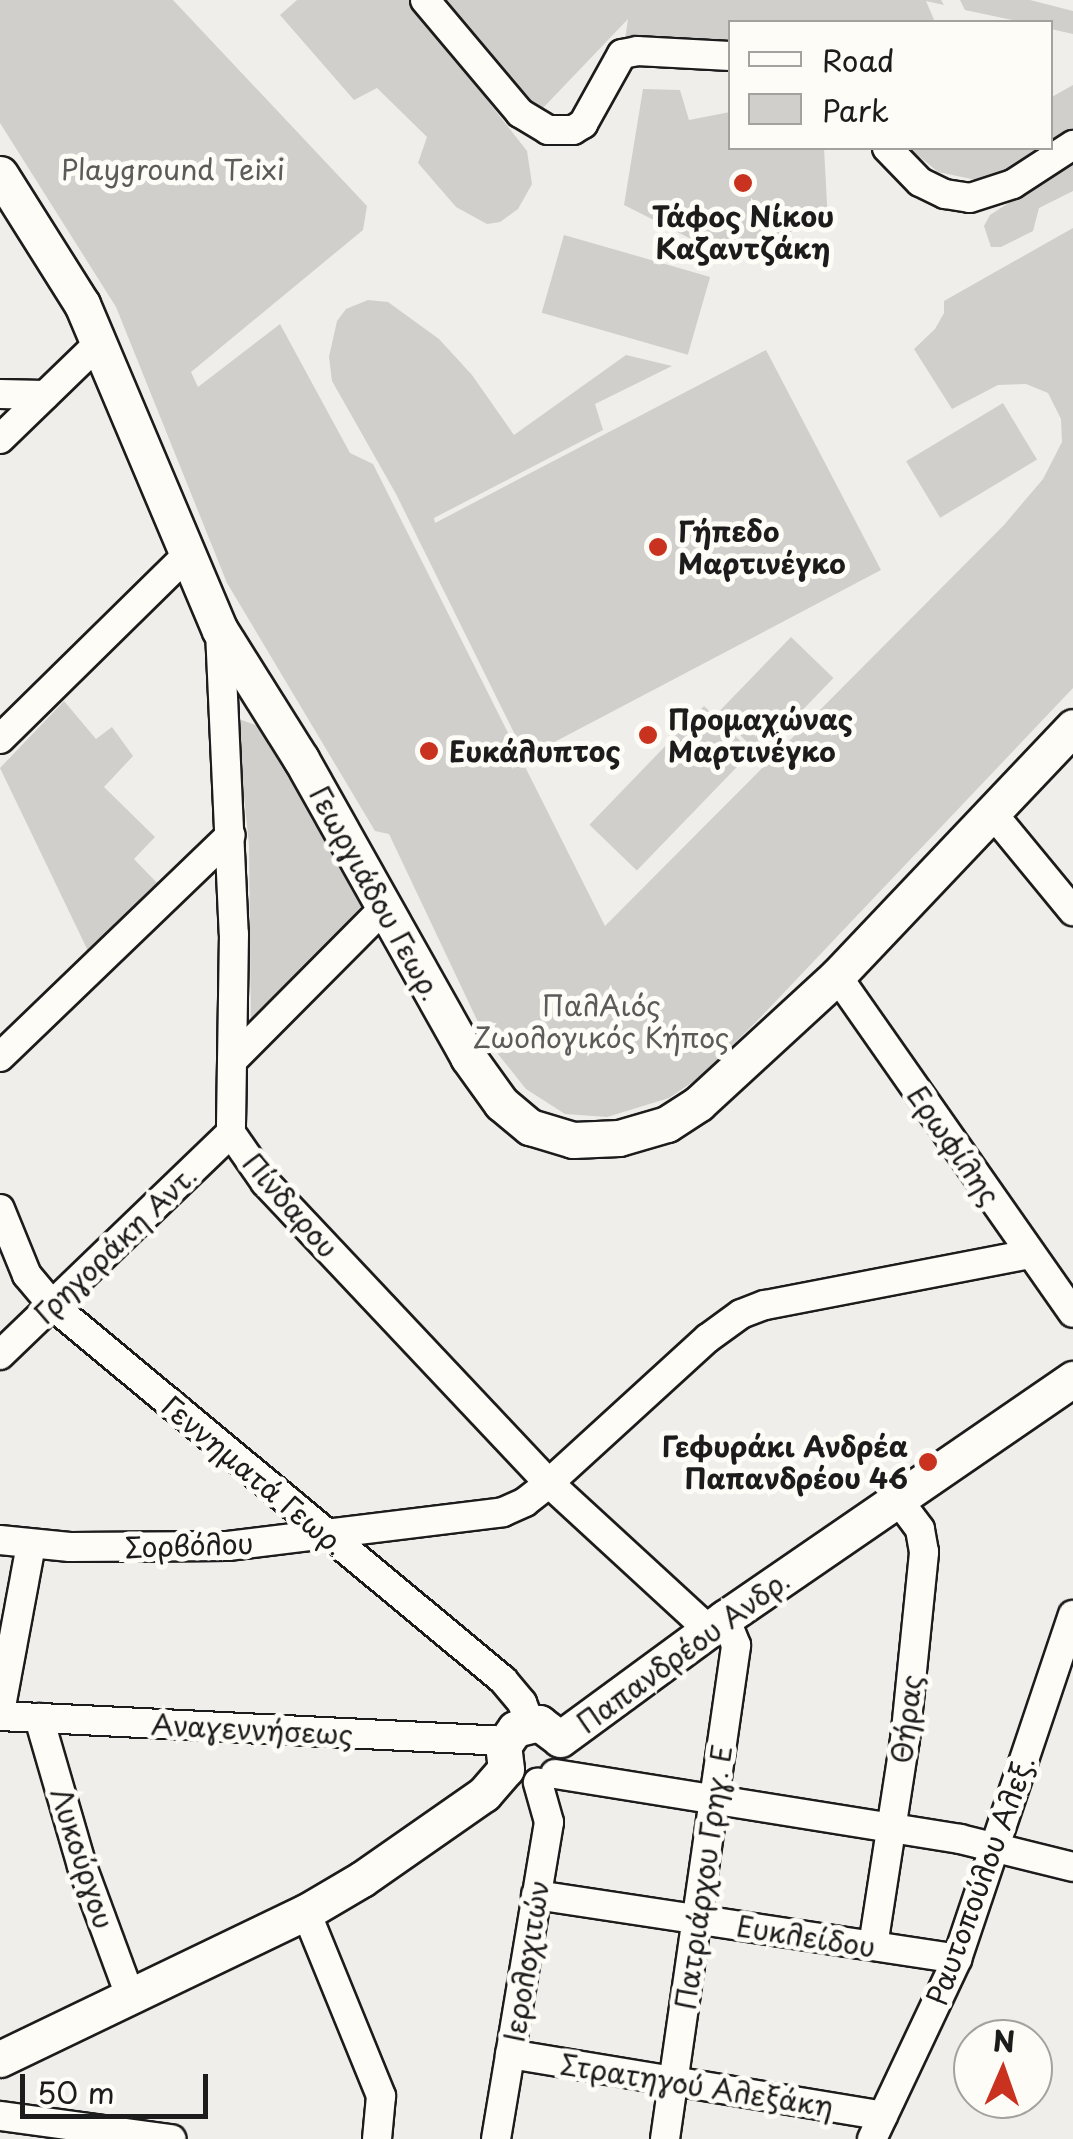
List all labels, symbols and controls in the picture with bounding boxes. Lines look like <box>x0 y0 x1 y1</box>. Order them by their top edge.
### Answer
legend <box>728 20 1053 150</box>
text: Road <box>822 37 895 82</box>
text: Park <box>822 87 889 132</box>
park label: Playground Teixi <box>62 152 284 186</box>
marker: Τάφος Νίκου Καζαντζάκη <box>732 172 754 194</box>
place label: Τάφος Νίκου Καζαντζάκη <box>652 199 834 265</box>
place label: Γήπεδο Μαρτινέγκο <box>678 514 846 580</box>
marker: Γήπεδο Μαρτινέγκο <box>647 536 669 558</box>
place label: Προμαχώνας Μαρτινέγκο <box>668 702 853 768</box>
marker: Προμαχώνας Μαρτινέγκο <box>637 724 659 746</box>
place label: Ευκάλυπτος <box>449 734 621 768</box>
marker: Ευκάλυπτος <box>418 740 440 762</box>
street label: Γεωργιάδου Γεωρ. <box>303 780 449 1006</box>
park label: ΠαλΑιός Ζωολογικός Κήπος <box>473 988 729 1054</box>
street label: Ερωφίλης <box>901 1079 1007 1211</box>
street label: Πίνδαρου <box>236 1146 346 1264</box>
street label: Γρηγοράκη Αντ. <box>26 1158 204 1330</box>
street label: Γεννηματά Γεωρ. <box>156 1389 352 1561</box>
place label: Γεφυράκι Ανδρέα Παπανδρέου 46 <box>661 1429 908 1495</box>
marker: Γεφυράκι Ανδρέα Παπανδρέου 46 <box>917 1451 939 1473</box>
street label: Σορβόλου <box>124 1526 254 1564</box>
street label: Παπανδρέου Ανδρ. <box>570 1563 796 1739</box>
street label: Θήρας <box>884 1673 928 1765</box>
street label: Αναγεννήσεως <box>150 1707 354 1751</box>
street label: Πατριάρχου Γρηγ. Ε <box>668 1743 738 2011</box>
street label: Ραυτοπούλου Αλεξ. <box>919 1750 1041 2010</box>
street label: Λυκούργου <box>44 1783 122 1933</box>
street label: Ιερολοχιτών <box>497 1878 555 2044</box>
street label: Ευκλείδου <box>734 1908 878 1964</box>
north arrow <box>953 2019 1053 2119</box>
text: N <box>992 2019 1016 2062</box>
street label: Στρατηγού Αλεξάκη <box>558 2047 836 2123</box>
scale bar <box>25 2054 212 2116</box>
text: 50 m <box>37 2069 115 2114</box>

